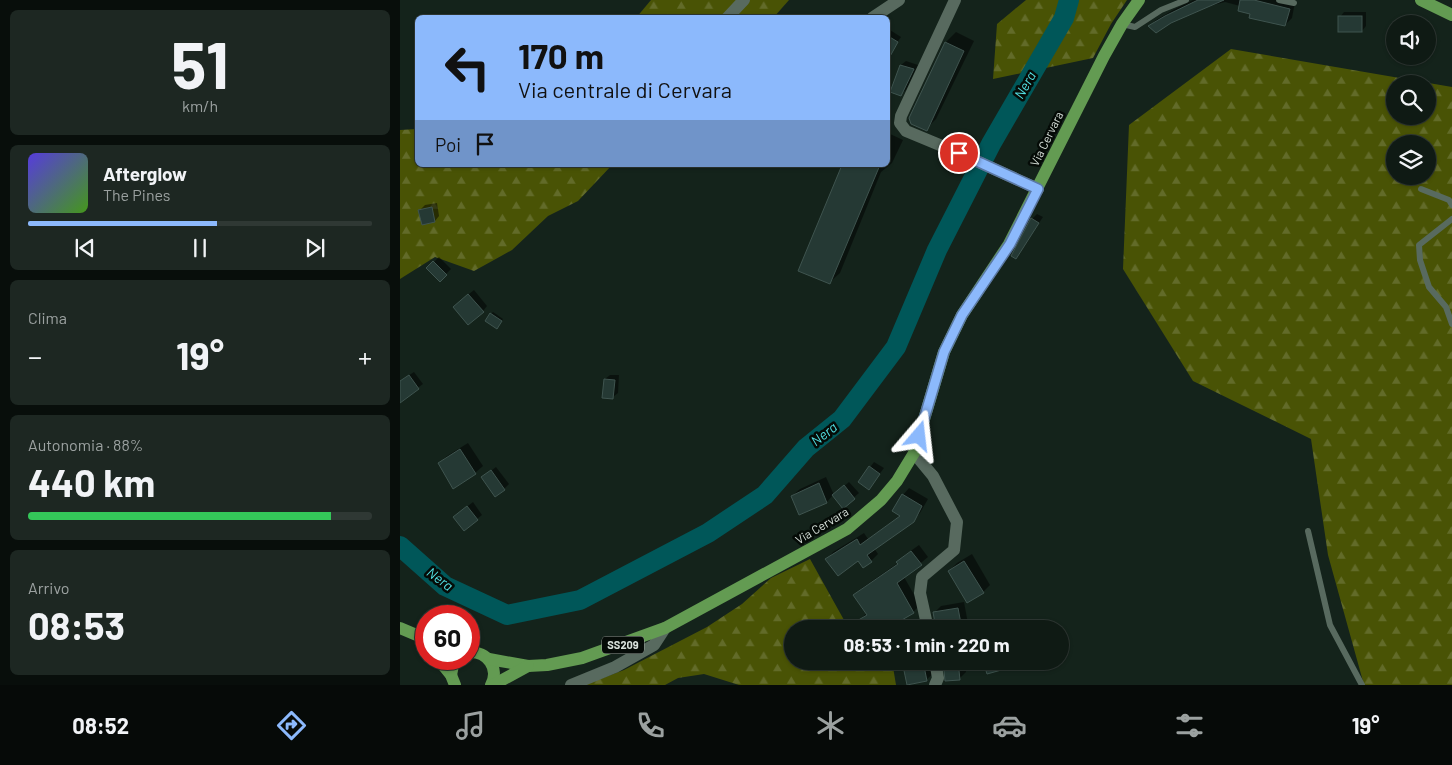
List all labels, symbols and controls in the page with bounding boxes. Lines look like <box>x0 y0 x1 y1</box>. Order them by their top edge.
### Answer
map controls <box>1386 15 1436 185</box>
button: sound <box>1386 15 1436 65</box>
text: 51 <box>171 24 229 102</box>
text: 170 m <box>518 34 604 76</box>
icon: left <box>435 35 500 100</box>
water label: Nera <box>1010 68 1039 101</box>
button: search <box>1386 75 1436 125</box>
text: Via centrale di Cervara <box>518 76 732 102</box>
text: km/h <box>182 96 218 115</box>
street label: Via Cervara <box>1027 109 1065 168</box>
icon: arrive <box>471 130 499 158</box>
pin <box>938 132 980 174</box>
text: Poi <box>435 133 461 156</box>
button: layers <box>1386 135 1436 185</box>
icon: arrive <box>945 139 973 167</box>
text: Afterglow <box>103 162 187 185</box>
text: The Pines <box>103 185 171 204</box>
icon: previous <box>71 234 99 262</box>
icon: pause <box>186 234 214 262</box>
icon: next <box>301 234 329 262</box>
text: Clima <box>28 308 67 327</box>
text: 19° <box>176 332 224 378</box>
text: − <box>28 339 42 373</box>
text: + <box>358 339 372 373</box>
position arrow <box>892 409 944 461</box>
water label: Nera <box>807 418 840 449</box>
text: Autonomia · 88% <box>28 435 143 454</box>
text: 440 km <box>28 459 155 505</box>
street label: Via Cervara <box>792 504 850 546</box>
water label: Nera <box>424 563 457 594</box>
text: Arrivo <box>28 578 70 597</box>
text: 08:53 <box>28 602 125 648</box>
speed limit sign: 60 <box>415 605 480 670</box>
text: 08:53 · 1 min · 220 m <box>843 633 1010 656</box>
road number: SS209 <box>602 636 644 654</box>
icon: directions <box>274 708 309 743</box>
icon: music <box>453 708 488 743</box>
icon: phone <box>633 708 668 743</box>
icon: climate <box>813 708 848 743</box>
icon: car <box>992 708 1027 743</box>
icon: filters <box>1172 708 1207 743</box>
text: 08:52 <box>72 712 129 738</box>
text: 19° <box>1352 712 1380 738</box>

